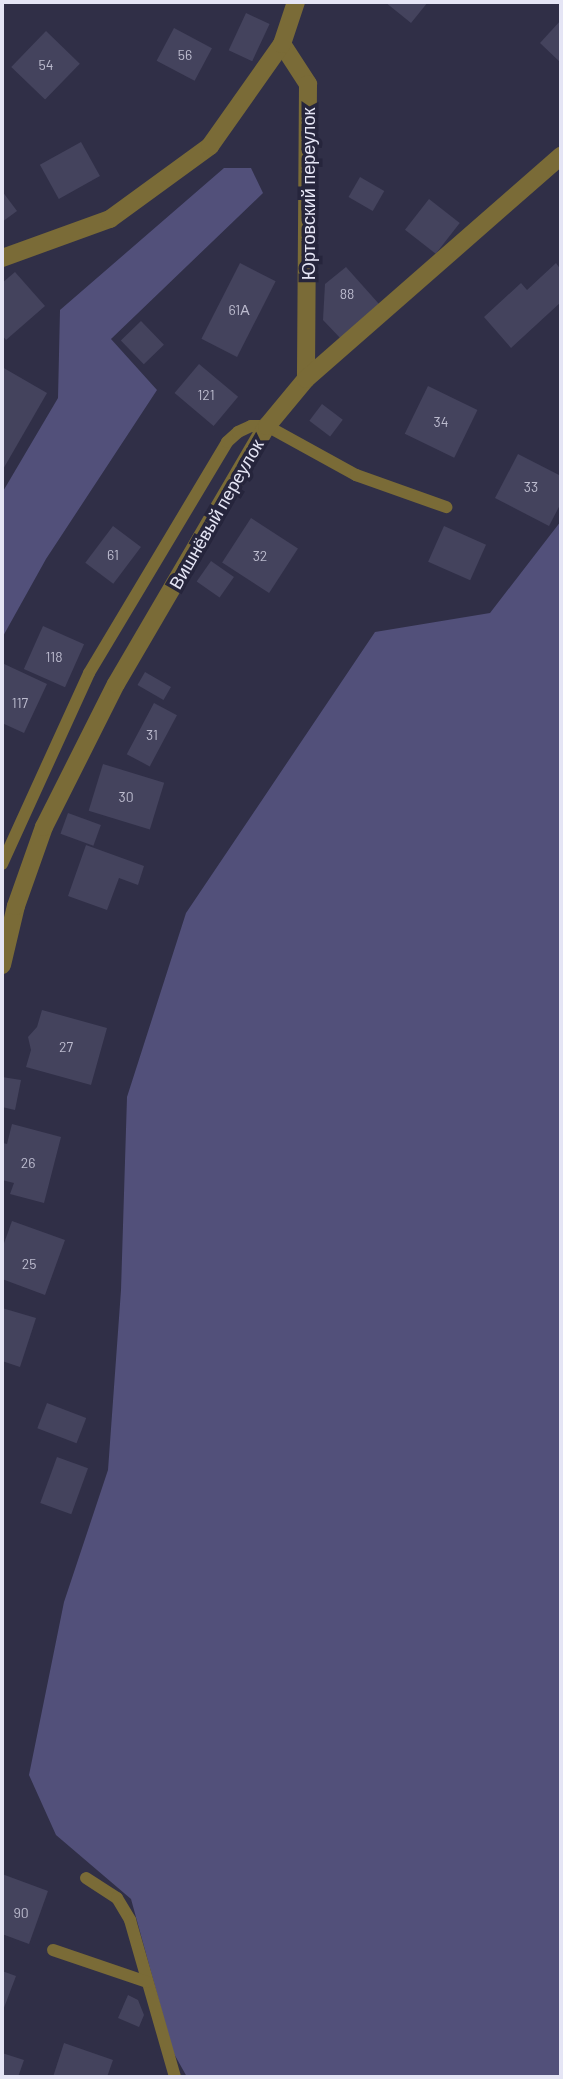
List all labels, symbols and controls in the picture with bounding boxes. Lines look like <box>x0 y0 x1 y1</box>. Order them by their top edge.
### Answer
house number: 56 <box>178 47 192 63</box>
house number: 54 <box>39 57 53 73</box>
street label: Юртовский переулок <box>297 108 319 280</box>
house number: 88 <box>340 286 354 302</box>
house number: 61А <box>228 302 250 318</box>
house number: 121 <box>197 387 215 403</box>
house number: 34 <box>434 414 448 430</box>
street label: Вишнёвый переулок <box>164 435 268 593</box>
house number: 33 <box>524 479 538 495</box>
house number: 61 <box>107 547 119 563</box>
house number: 32 <box>253 548 267 564</box>
house number: 118 <box>45 649 63 665</box>
house number: 117 <box>12 695 28 711</box>
house number: 31 <box>146 727 158 743</box>
house number: 30 <box>118 789 134 805</box>
house number: 27 <box>59 1039 73 1055</box>
house number: 26 <box>21 1155 35 1171</box>
house number: 25 <box>22 1256 36 1272</box>
house number: 90 <box>13 1905 29 1921</box>

